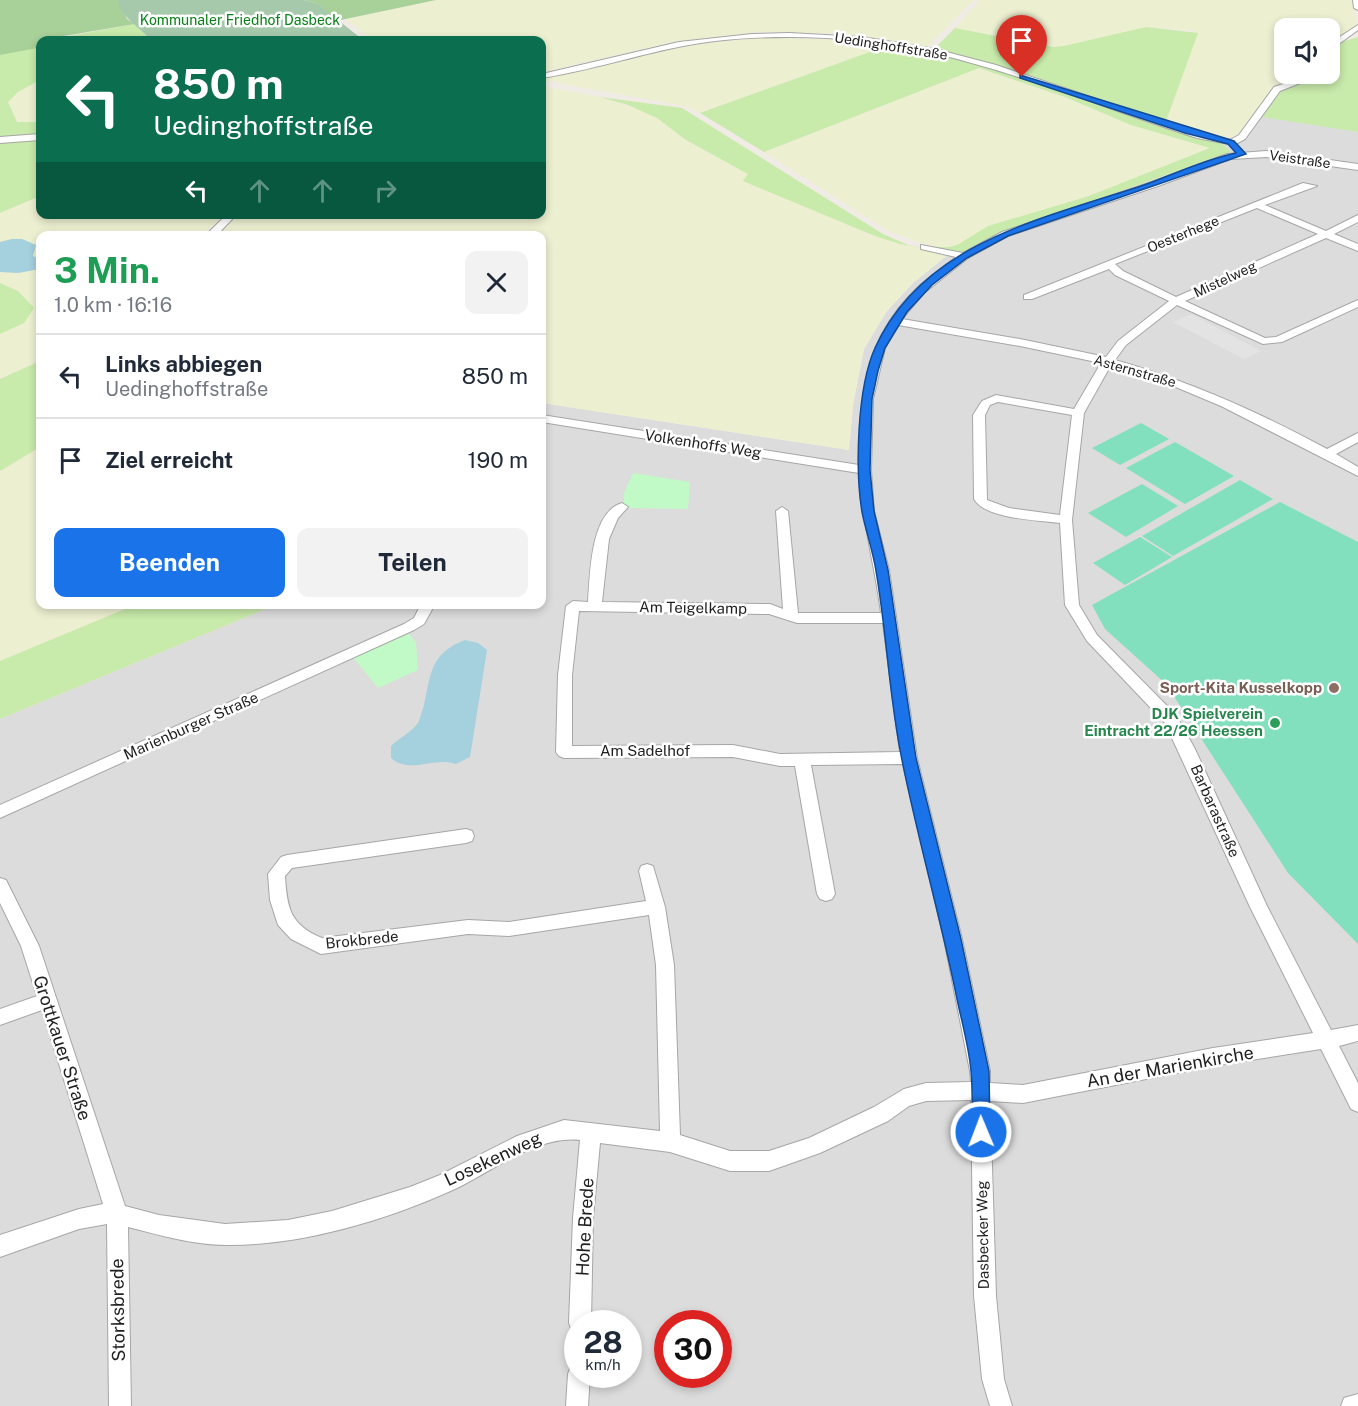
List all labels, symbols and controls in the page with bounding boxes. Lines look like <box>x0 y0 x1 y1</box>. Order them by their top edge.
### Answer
park label: Kommunaler Friedhof Dasbeck <box>140 12 340 28</box>
pin <box>996 15 1047 77</box>
map controls <box>1274 18 1340 84</box>
button: sound <box>1274 18 1340 84</box>
icon: arrive <box>1005 24 1038 57</box>
street label: Uedinghoffstraße <box>833 29 949 63</box>
text: 850 m <box>153 59 284 108</box>
icon: left <box>54 60 132 138</box>
text: Uedinghoffstraße <box>153 109 374 141</box>
street label: Veistraße <box>1268 147 1332 171</box>
icon: left <box>180 174 213 207</box>
icon: ahead <box>243 174 276 207</box>
icon: ahead <box>306 174 339 207</box>
icon: right <box>369 174 402 207</box>
street label: Oesterhege <box>1145 212 1221 256</box>
text: 3 Min. <box>54 249 160 291</box>
button: close <box>465 251 528 314</box>
street label: Mistelweg <box>1191 257 1259 300</box>
text: 1.0 km · 16:16 <box>54 293 172 317</box>
text: Links abbiegen <box>105 351 262 377</box>
street label: Asternstraße <box>1092 352 1178 390</box>
icon: left <box>54 360 87 393</box>
text: 850 m <box>462 363 528 389</box>
text: Uedinghoffstraße <box>105 377 268 401</box>
street label: Volkenhoffs Weg <box>643 426 763 461</box>
icon: arrive <box>54 444 87 477</box>
text: Ziel erreicht <box>105 447 233 473</box>
text: 190 m <box>468 447 528 473</box>
button: Beenden <box>54 528 285 597</box>
button: Teilen <box>297 528 528 597</box>
street label: Am Teigelkamp <box>639 598 747 617</box>
place label: Sport-Kita Kusselkopp <box>1160 679 1322 696</box>
marker: Sport-Kita Kusselkopp <box>1327 681 1341 695</box>
street label: Marienburger Straße <box>121 688 261 763</box>
place label: DJK Spielverein Eintracht 22/26 Heessen <box>1084 705 1263 739</box>
marker: DJK Spielverein Eintracht 22/26 Heessen <box>1268 716 1282 730</box>
street label: Am Sadelhof <box>600 742 690 759</box>
street label: Barbarastraße <box>1187 762 1243 860</box>
street label: Brokbrede <box>325 927 399 952</box>
street label: Grottkauer Straße <box>29 973 96 1123</box>
street label: An der Marienkirche <box>1085 1041 1255 1092</box>
position arrow <box>949 1100 1013 1164</box>
street label: Losekenweg <box>441 1127 545 1190</box>
street label: Hohe Brede <box>571 1177 598 1277</box>
street label: Dasbecker Weg <box>973 1180 992 1290</box>
street label: Storksbrede <box>106 1258 129 1362</box>
speed limit sign: 30 <box>654 1310 732 1388</box>
text: 28 <box>583 1324 623 1360</box>
text: km/h <box>585 1356 621 1373</box>

